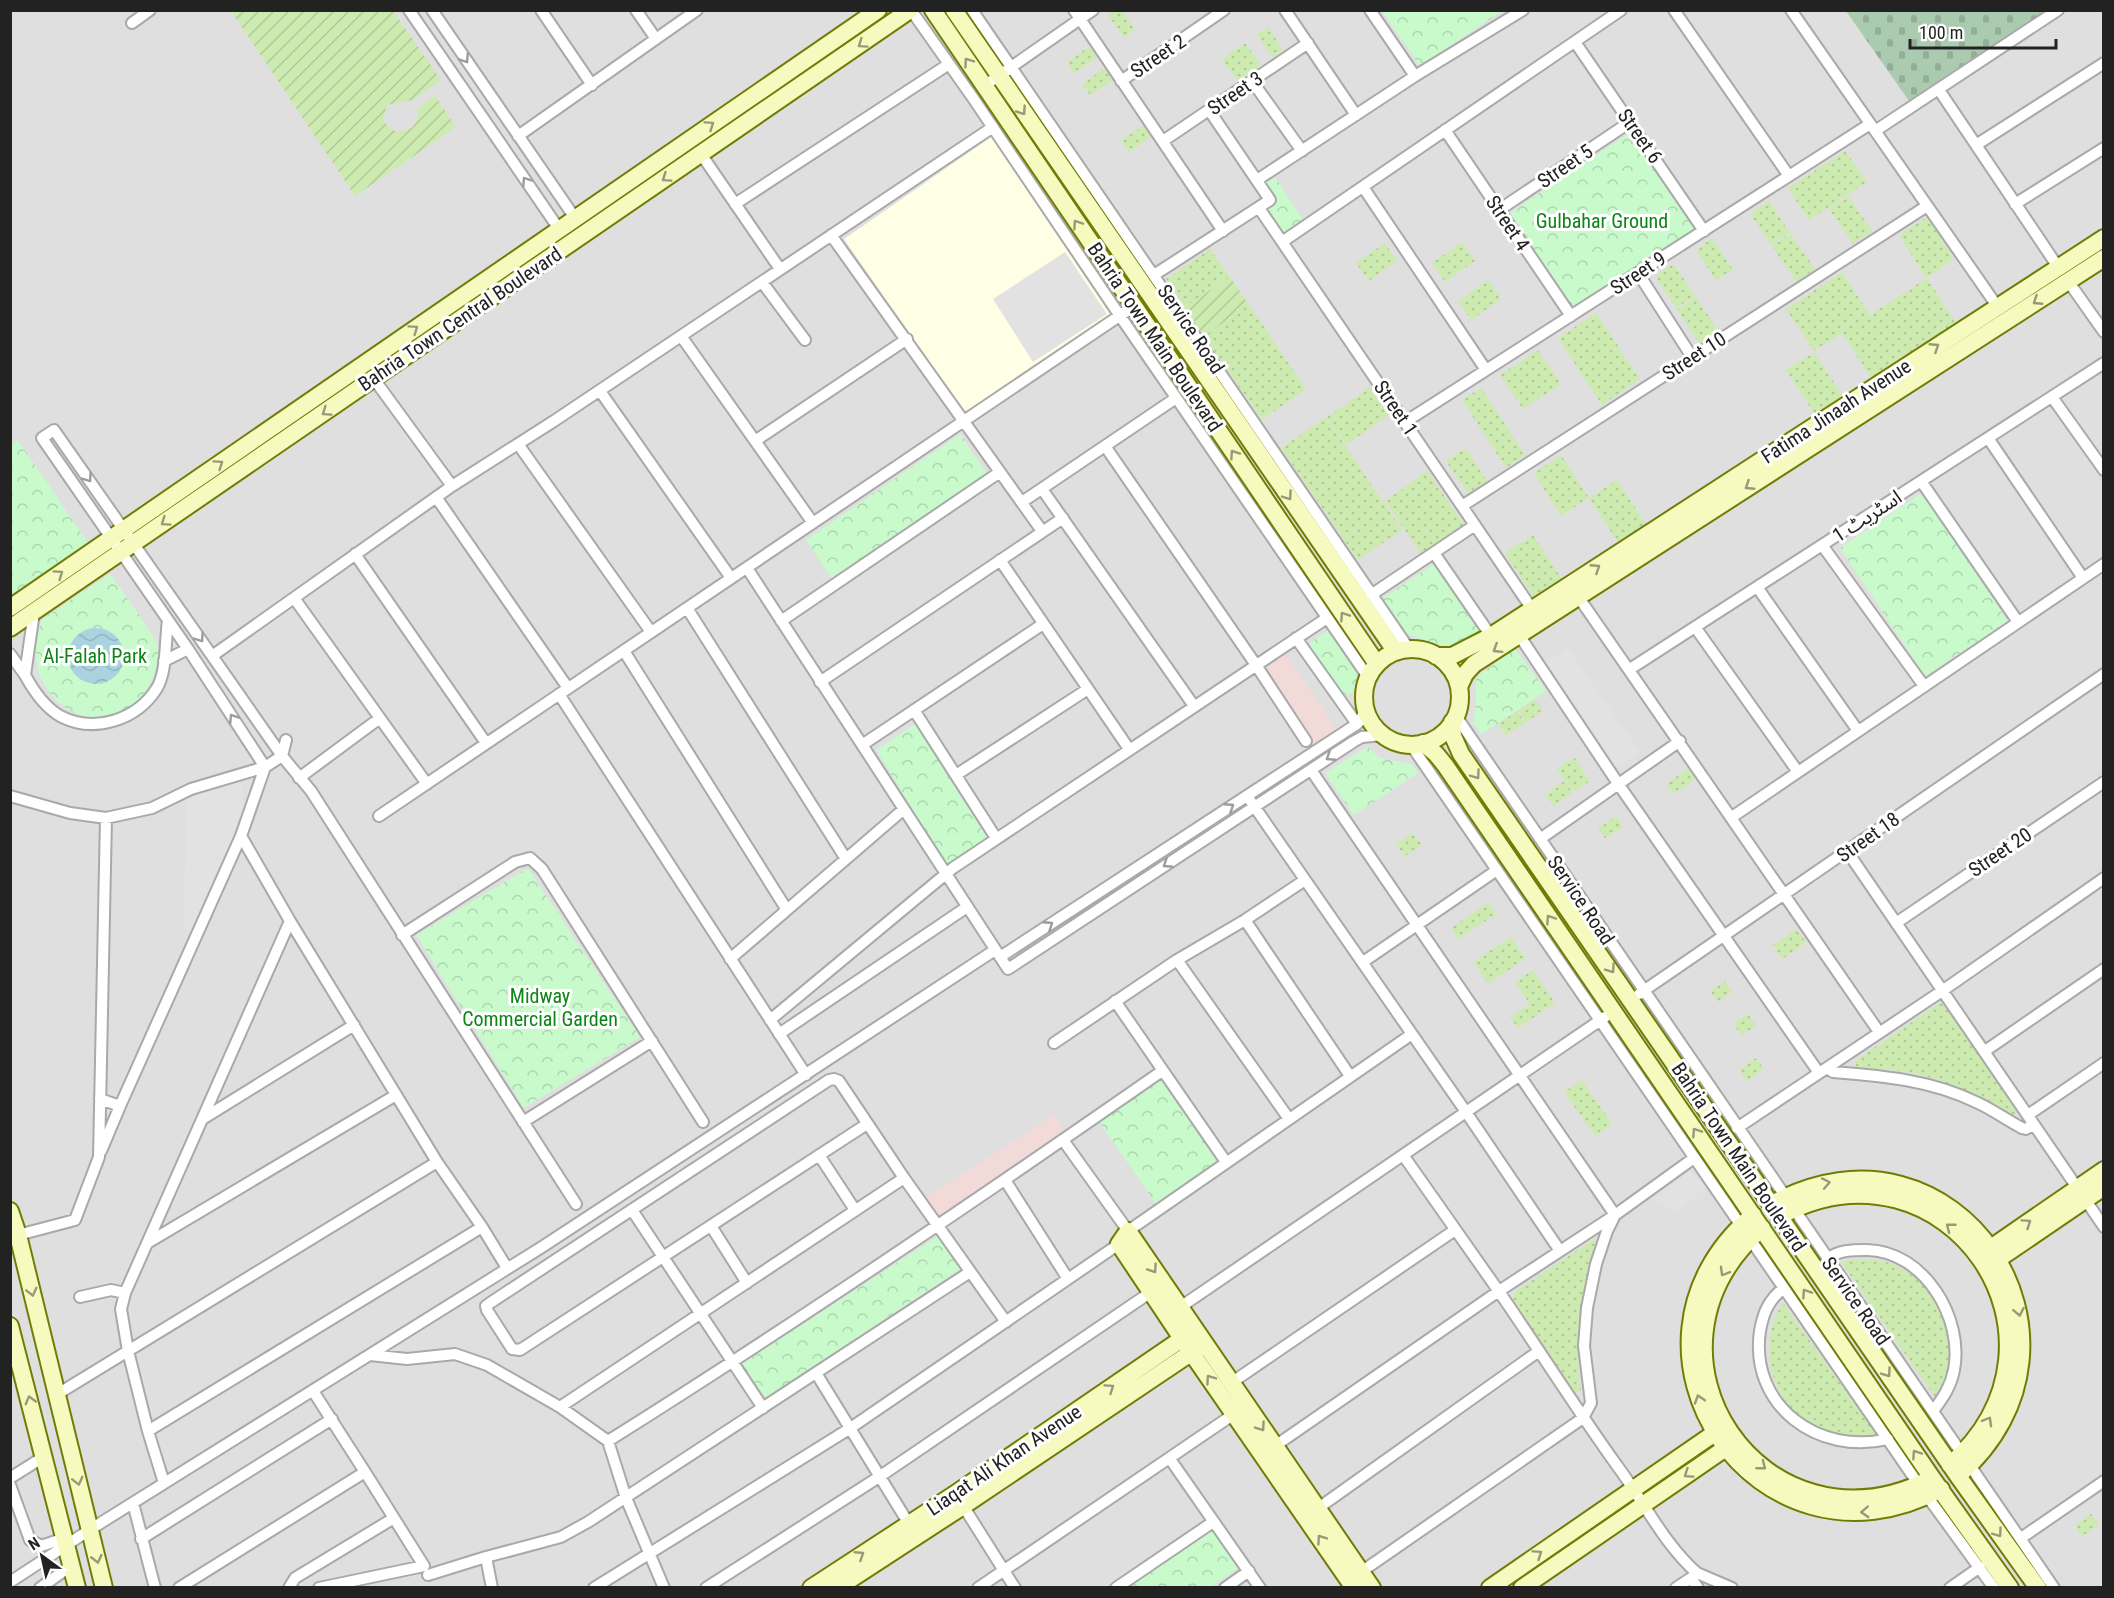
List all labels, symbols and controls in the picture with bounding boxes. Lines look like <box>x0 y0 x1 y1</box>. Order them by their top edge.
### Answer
scale bar <box>1910 12 2056 50</box>
text: 100 m <box>1919 22 1963 43</box>
street label: Street 2 <box>1126 29 1190 83</box>
one-way arrow <box>857 37 868 48</box>
one-way arrow <box>458 52 469 63</box>
one-way arrow <box>964 58 975 69</box>
street label: Street 3 <box>1203 66 1267 120</box>
one-way arrow <box>1015 104 1026 115</box>
street label: Street 6 <box>1613 104 1667 168</box>
one-way arrow <box>703 121 714 132</box>
street label: Street 5 <box>1533 139 1597 193</box>
one-way arrow <box>662 171 673 182</box>
one-way arrow <box>522 176 533 187</box>
street label: Street 4 <box>1481 191 1535 255</box>
park label: Gulbahar Ground <box>1536 209 1668 233</box>
one-way arrow <box>1074 219 1085 230</box>
street label: Bahria Town Main Boulevard <box>1083 238 1227 436</box>
street label: Bahria Town Central Boulevard <box>354 242 566 396</box>
street label: Street 9 <box>1606 246 1670 300</box>
street label: Service Road <box>1152 280 1230 378</box>
one-way arrow <box>2032 294 2043 305</box>
one-way arrow <box>407 325 418 336</box>
street label: Street 10 <box>1658 327 1730 385</box>
one-way arrow <box>1929 342 1939 354</box>
street label: Fatima Jinaah Avenue <box>1757 354 1915 468</box>
street label: Street 1 <box>1369 376 1423 440</box>
one-way arrow <box>321 405 332 416</box>
one-way arrow <box>1231 450 1242 461</box>
one-way arrow <box>213 459 223 471</box>
one-way arrow <box>81 471 92 482</box>
one-way arrow <box>1745 479 1756 490</box>
street label: اسٹریٹ 1 <box>1828 485 1906 547</box>
one-way arrow <box>1281 489 1292 500</box>
one-way arrow <box>161 515 172 526</box>
one-way arrow <box>1589 564 1600 575</box>
one-way arrow <box>52 570 63 581</box>
one-way arrow <box>1340 611 1351 622</box>
one-way arrow <box>193 631 204 642</box>
one-way arrow <box>1493 642 1504 653</box>
park label: Al-Falah Park <box>43 644 147 668</box>
one-way arrow <box>229 714 240 725</box>
one-way arrow <box>1326 750 1336 762</box>
one-way arrow <box>1469 768 1480 779</box>
one-way arrow <box>1224 803 1234 815</box>
street label: Street 18 <box>1832 807 1904 867</box>
street label: Street 20 <box>1964 822 2036 882</box>
street label: Service Road <box>1542 851 1620 949</box>
one-way arrow <box>1163 857 1173 869</box>
one-way arrow <box>1546 915 1557 926</box>
one-way arrow <box>1042 921 1053 932</box>
one-way arrow <box>1604 963 1615 974</box>
park label: Midway Commercial Garden <box>462 984 618 1031</box>
street label: Bahria Town Main Boulevard <box>1667 1058 1811 1256</box>
one-way arrow <box>1692 1128 1703 1139</box>
one-way arrow <box>1821 1177 1831 1190</box>
one-way arrow <box>2020 1219 2031 1230</box>
one-way arrow <box>1946 1224 1957 1235</box>
street label: Service Road <box>1817 1252 1895 1350</box>
one-way arrow <box>1146 1263 1157 1274</box>
one-way arrow <box>1720 1266 1731 1276</box>
one-way arrow <box>24 1287 37 1297</box>
one-way arrow <box>1802 1288 1813 1299</box>
one-way arrow <box>2012 1306 2025 1316</box>
one-way arrow <box>1880 1366 1891 1377</box>
one-way arrow <box>1206 1375 1217 1386</box>
one-way arrow <box>1103 1385 1114 1396</box>
one-way arrow <box>25 1395 37 1406</box>
one-way arrow <box>1694 1395 1706 1405</box>
street label: Liaqat Ali Khan Avenue <box>922 1399 1086 1521</box>
one-way arrow <box>1981 1417 1992 1427</box>
one-way arrow <box>1254 1420 1265 1431</box>
one-way arrow <box>1912 1449 1923 1460</box>
one-way arrow <box>1755 1459 1766 1470</box>
one-way arrow <box>1683 1467 1694 1478</box>
one-way arrow <box>71 1476 84 1486</box>
one-way arrow <box>1861 1505 1870 1518</box>
north arrow <box>12 1526 72 1586</box>
one-way arrow <box>1991 1526 2002 1537</box>
text: N <box>25 1533 43 1554</box>
one-way arrow <box>1317 1535 1328 1546</box>
one-way arrow <box>1532 1550 1543 1561</box>
one-way arrow <box>854 1552 865 1563</box>
one-way arrow <box>89 1553 102 1563</box>

